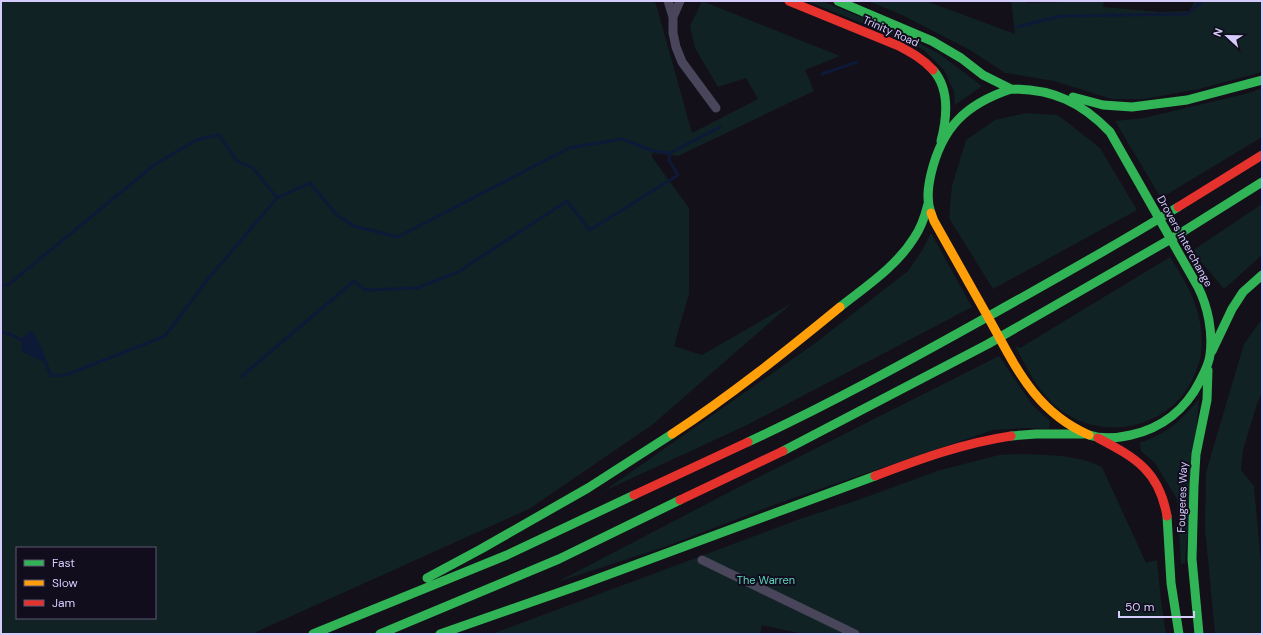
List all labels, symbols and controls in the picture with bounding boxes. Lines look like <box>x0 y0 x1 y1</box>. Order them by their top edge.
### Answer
street label: Trinity Road <box>861 12 921 50</box>
north arrow <box>1207 16 1247 56</box>
text: N <box>1210 26 1226 39</box>
street label: Drovers Interchange <box>1154 193 1216 289</box>
street label: Fougeres Way <box>1174 461 1190 533</box>
legend <box>16 547 156 619</box>
text: Fast <box>52 555 75 571</box>
park label: The Warren <box>737 573 795 587</box>
text: Slow <box>52 575 78 591</box>
scale bar <box>1119 593 1194 619</box>
text: Jam <box>52 595 75 611</box>
text: 50 m <box>1125 599 1154 615</box>

